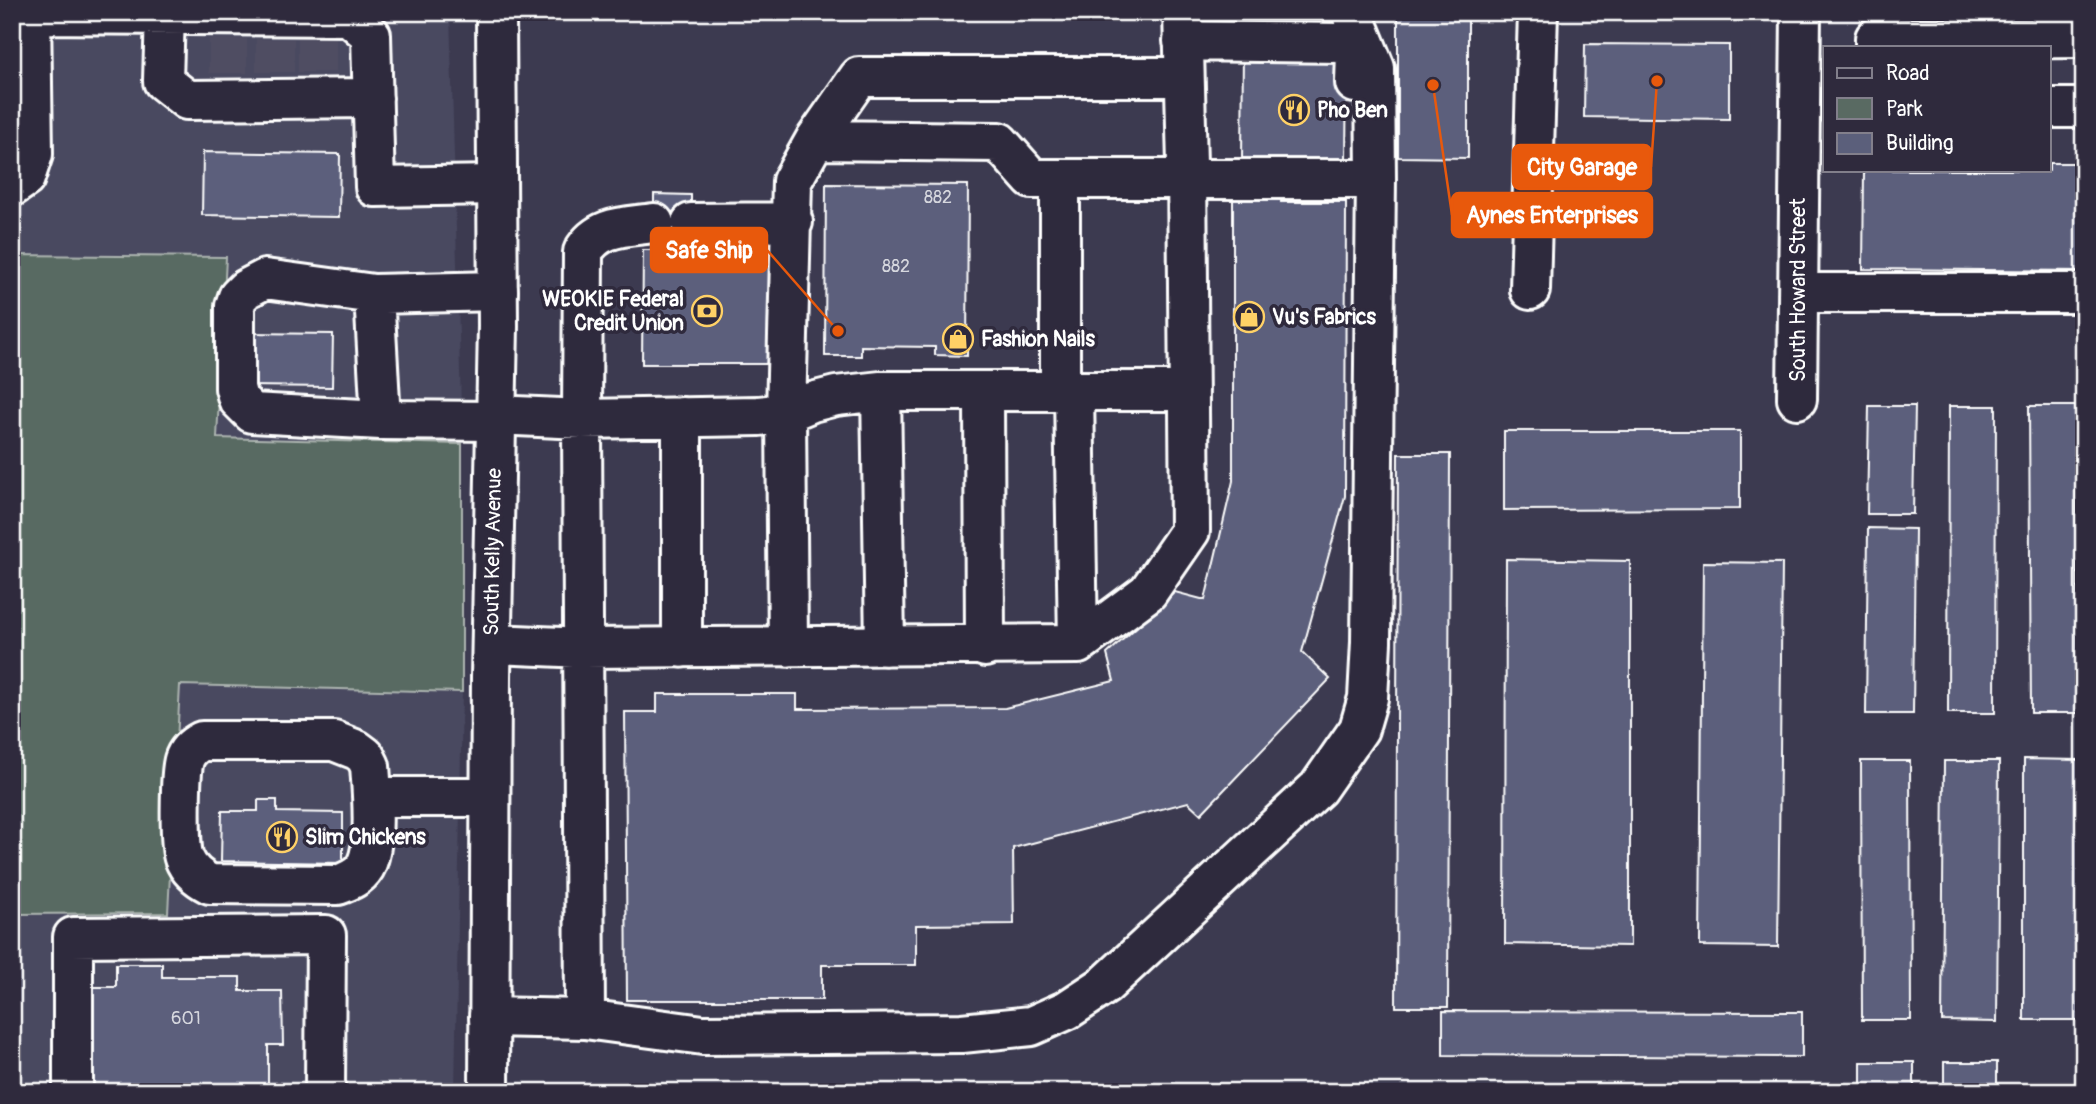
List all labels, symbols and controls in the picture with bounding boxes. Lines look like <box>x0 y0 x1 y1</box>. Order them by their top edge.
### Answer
legend <box>1823 46 2050 172</box>
text: Road <box>1886 60 1930 87</box>
restaurant icon: Pho Ben <box>1277 93 1311 127</box>
text: Park <box>1886 96 1923 123</box>
place label: Pho Ben <box>1317 97 1388 124</box>
text: Building <box>1886 130 1953 157</box>
callout: City Garage <box>1513 145 1651 189</box>
text: City Garage <box>1527 153 1638 182</box>
house number: 882 <box>924 186 952 209</box>
callout: Aynes Enterprises <box>1452 193 1652 237</box>
street label: South Howard Street <box>1785 197 1812 382</box>
text: Aynes Enterprises <box>1466 201 1639 230</box>
callout: Safe Ship <box>651 228 767 272</box>
text: Safe Ship <box>665 236 753 265</box>
house number: 882 <box>882 255 910 278</box>
place label: WEOKIE Federal Credit Union <box>542 286 684 337</box>
bank icon: WEOKIE Federal Credit Union <box>690 294 724 328</box>
shop icon: Vu's Fabrics <box>1232 300 1266 334</box>
place label: Vu's Fabrics <box>1272 304 1377 331</box>
shop icon: Fashion Nails <box>941 322 975 356</box>
place label: Fashion Nails <box>981 326 1096 353</box>
street label: South Kelly Avenue <box>478 467 508 636</box>
restaurant icon: Slim Chickens <box>265 820 299 854</box>
place label: Slim Chickens <box>305 824 426 851</box>
house number: 601 <box>171 1007 201 1030</box>

